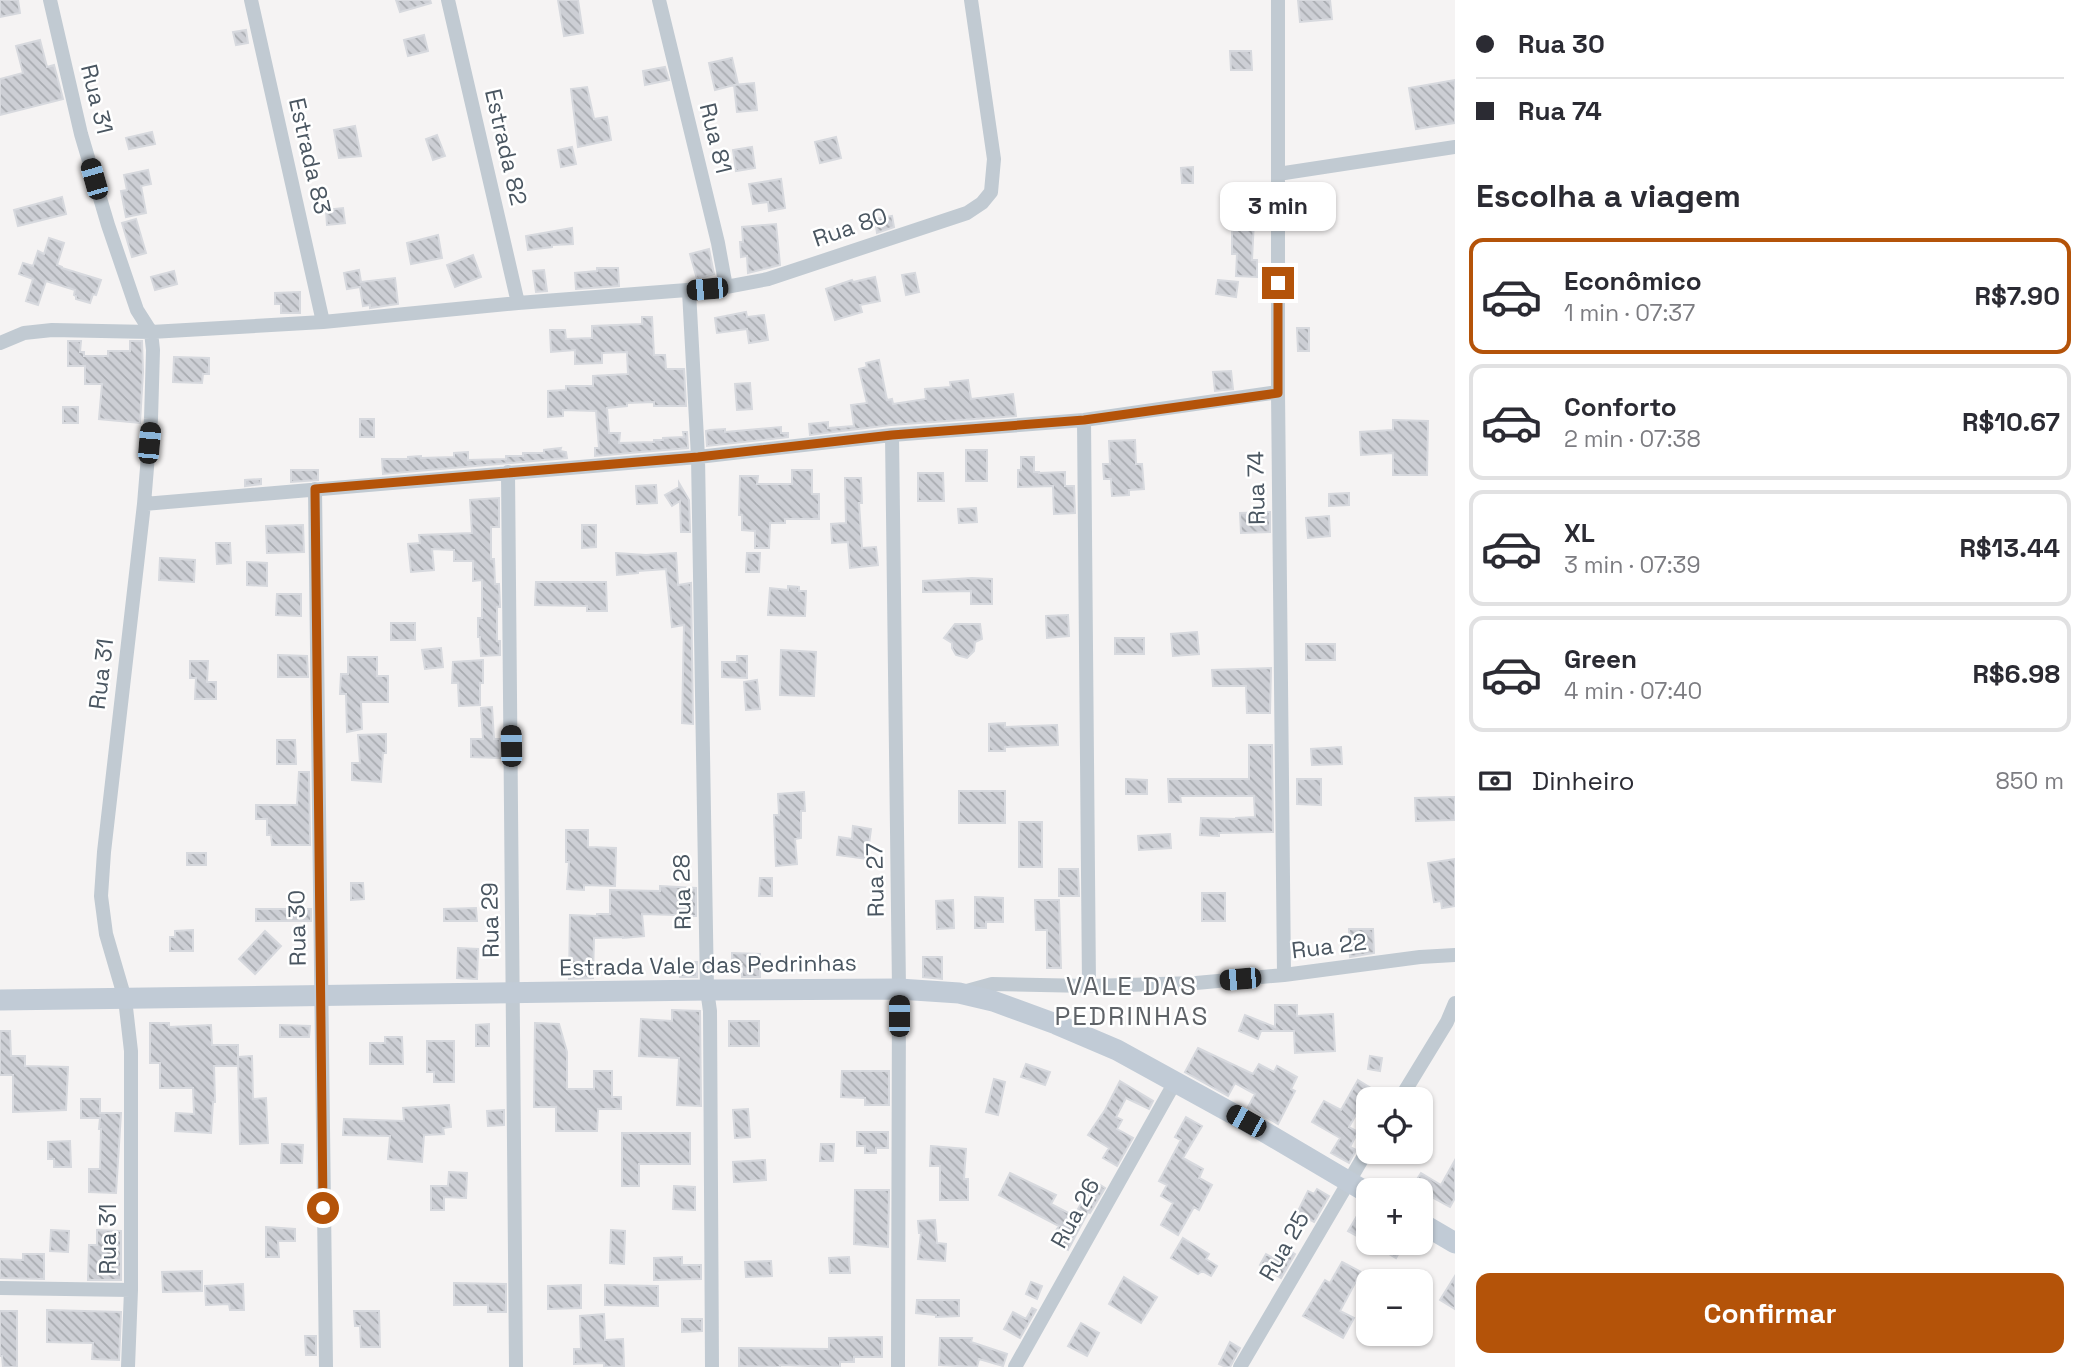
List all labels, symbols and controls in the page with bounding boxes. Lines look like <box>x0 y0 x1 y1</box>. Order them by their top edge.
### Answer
text: Rua 30 <box>1518 27 1605 61</box>
street label: Rua 31 <box>74 61 120 137</box>
street label: Estrada 82 <box>478 86 534 208</box>
text: Rua 74 <box>1518 94 1602 128</box>
street label: Estrada 83 <box>282 95 338 217</box>
street label: Rua 81 <box>693 100 739 176</box>
car <box>79 156 110 202</box>
text: Escolha a viagem <box>1476 176 1741 216</box>
callout: 3 min <box>1220 182 1336 230</box>
text: 3 min <box>1248 191 1308 221</box>
street label: Rua 80 <box>809 200 891 254</box>
text: Econômico <box>1564 264 1702 298</box>
icon: car <box>1480 265 1543 328</box>
route end <box>1262 267 1294 299</box>
car <box>686 277 729 301</box>
text: R$7.90 <box>1975 279 2060 313</box>
text: 1 min · 07:37 <box>1564 298 1695 328</box>
text: Conforto <box>1564 390 1677 424</box>
icon: car <box>1480 391 1543 454</box>
text: R$10.67 <box>1962 405 2060 439</box>
car <box>137 421 162 465</box>
text: 2 min · 07:38 <box>1564 424 1701 454</box>
street label: Rua 74 <box>1240 451 1272 525</box>
text: XL <box>1564 516 1595 550</box>
icon: car <box>1480 517 1543 580</box>
text: R$13.44 <box>1959 531 2060 565</box>
text: 3 min · 07:39 <box>1564 550 1701 580</box>
street label: Rua 31 <box>82 637 120 711</box>
text: Green <box>1564 642 1637 676</box>
icon: car <box>1480 643 1543 706</box>
text: R$6.98 <box>1972 657 2060 691</box>
text: 4 min · 07:40 <box>1564 676 1702 706</box>
car <box>501 725 522 767</box>
icon: cash <box>1476 762 1514 800</box>
text: Dinheiro <box>1532 764 1635 798</box>
text: 850 m <box>1995 766 2064 796</box>
street label: Rua 27 <box>859 843 891 917</box>
street label: Rua 28 <box>666 854 698 930</box>
street label: Rua 29 <box>474 882 506 958</box>
street label: Rua 30 <box>281 890 313 966</box>
street label: Rua 22 <box>1290 927 1368 965</box>
street label: Estrada Vale das Pedrinhas <box>559 947 857 983</box>
car <box>1219 967 1262 991</box>
district label: VALE DAS PEDRINHAS <box>1055 969 1209 1033</box>
car <box>889 995 910 1037</box>
map controls <box>1356 1087 1433 1346</box>
button: locate <box>1356 1087 1433 1164</box>
car <box>1223 1102 1270 1140</box>
street label: Rua 26 <box>1044 1173 1106 1253</box>
button: + <box>1356 1178 1433 1255</box>
route start <box>307 1192 339 1224</box>
street label: Rua 31 <box>93 1204 123 1274</box>
street label: Rua 25 <box>1252 1206 1316 1286</box>
button: − <box>1356 1269 1433 1346</box>
button: Confirmar <box>1476 1273 2064 1353</box>

